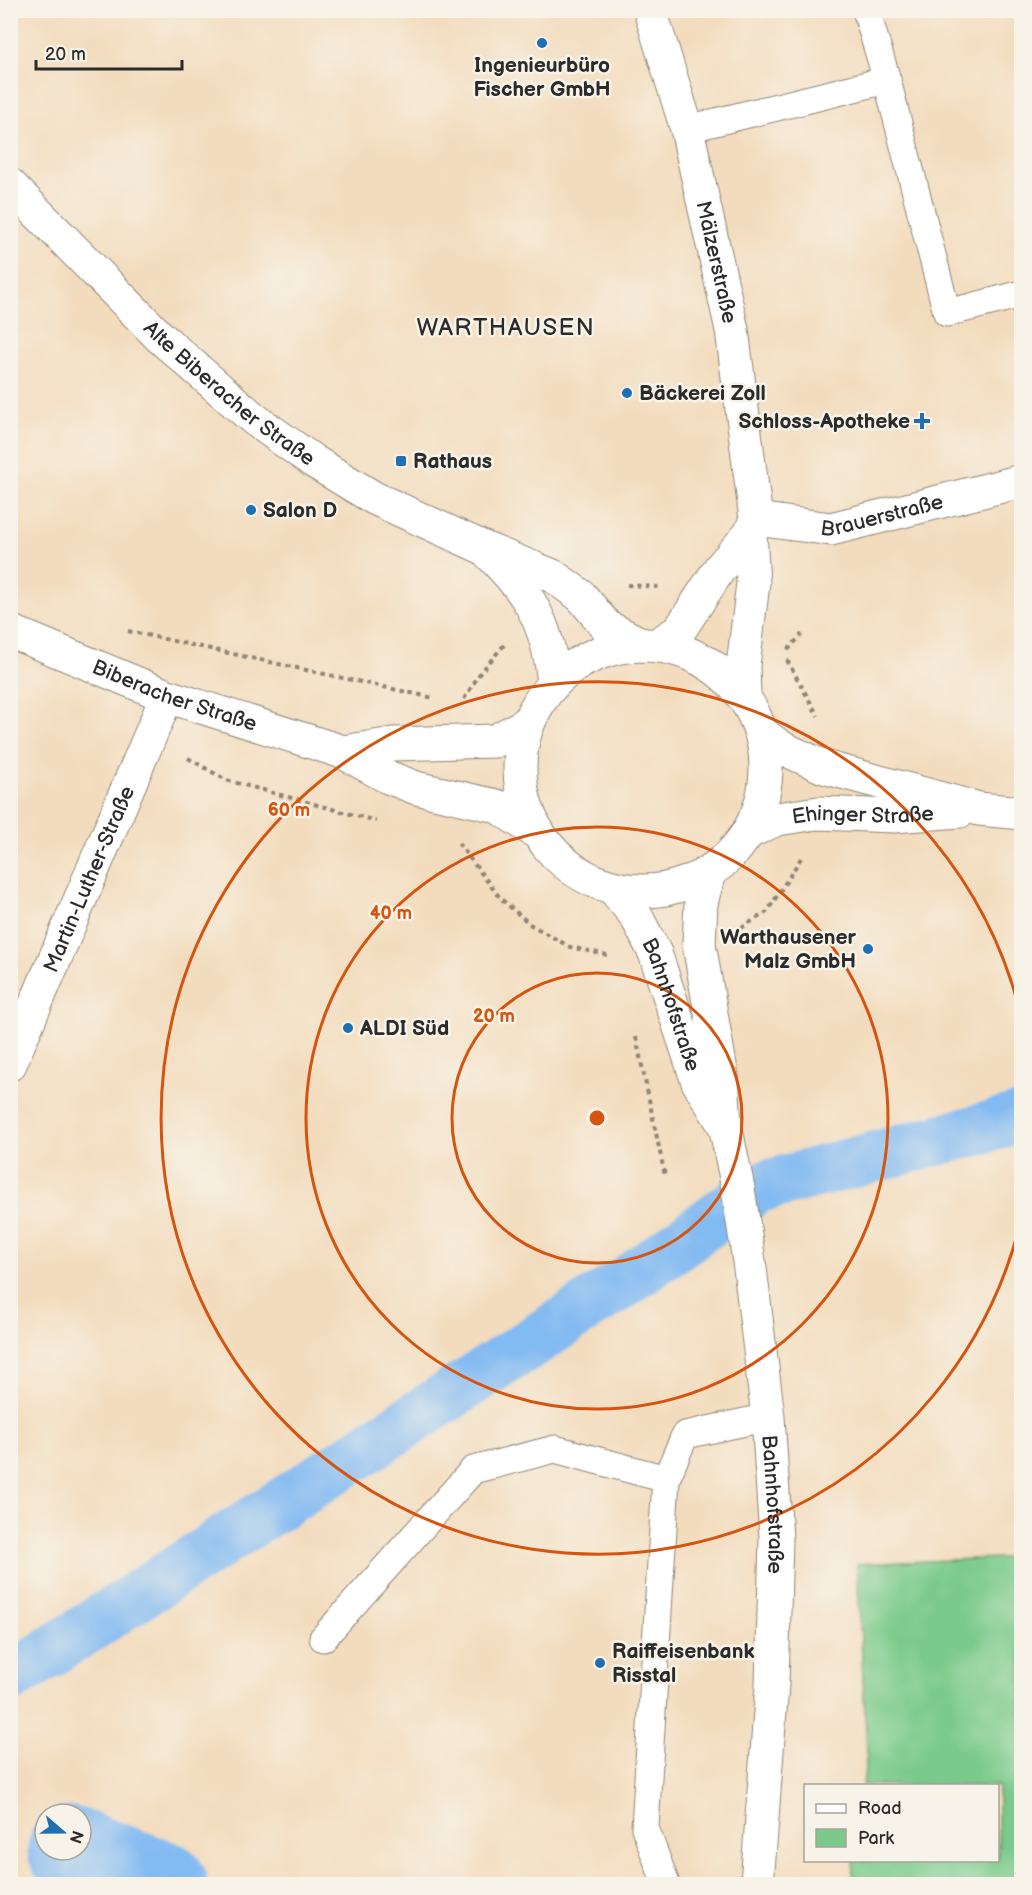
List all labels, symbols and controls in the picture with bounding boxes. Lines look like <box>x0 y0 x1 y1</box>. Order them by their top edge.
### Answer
scale bar <box>36 33 182 71</box>
marker: Ingenieurbüro Fischer GmbH <box>535 36 549 50</box>
text: 20 m <box>45 44 86 65</box>
place label: Ingenieurbüro Fischer GmbH <box>473 53 611 102</box>
street label: Mälzerstraße <box>691 199 743 326</box>
district label: WARTHAUSEN <box>417 313 595 342</box>
street label: Alte Biberacher Straße <box>139 315 320 471</box>
place label: Bäckerei Zoll <box>639 381 766 406</box>
marker: Bäckerei Zoll <box>620 386 634 400</box>
place label: Schloss-Apotheke <box>738 409 910 434</box>
marker: Schloss-Apotheke <box>915 414 929 428</box>
place label: Rathaus <box>413 449 492 474</box>
marker: Rathaus <box>394 454 408 468</box>
street label: Brauerstraße <box>819 489 946 542</box>
place label: Salon D <box>263 498 337 523</box>
marker: Salon D <box>244 503 258 517</box>
street label: Biberacher Straße <box>89 654 260 736</box>
street label: Martin-Luther-Straße <box>38 782 140 976</box>
text: 60 m <box>268 800 310 821</box>
street label: Ehinger Straße <box>790 800 935 829</box>
text: 40 m <box>370 903 412 924</box>
place label: Warthausener Malz GmbH <box>720 925 857 974</box>
street label: Bahnhofstraße <box>637 934 706 1074</box>
marker: Warthausener Malz GmbH <box>861 942 875 956</box>
text: 20 m <box>473 1006 515 1027</box>
place label: ALDI Süd <box>359 1016 449 1041</box>
marker: ALDI Süd <box>341 1021 355 1035</box>
centre of rings <box>587 1108 607 1128</box>
street label: Bahnhofstraße <box>757 1434 789 1574</box>
place label: Raiffeisenbank Risstal <box>612 1639 754 1688</box>
marker: Raiffeisenbank Risstal <box>593 1656 607 1670</box>
legend <box>804 1784 999 1862</box>
text: Road <box>858 1798 902 1819</box>
north arrow <box>33 1802 93 1862</box>
text: N <box>65 1828 87 1846</box>
text: Park <box>858 1828 894 1849</box>

